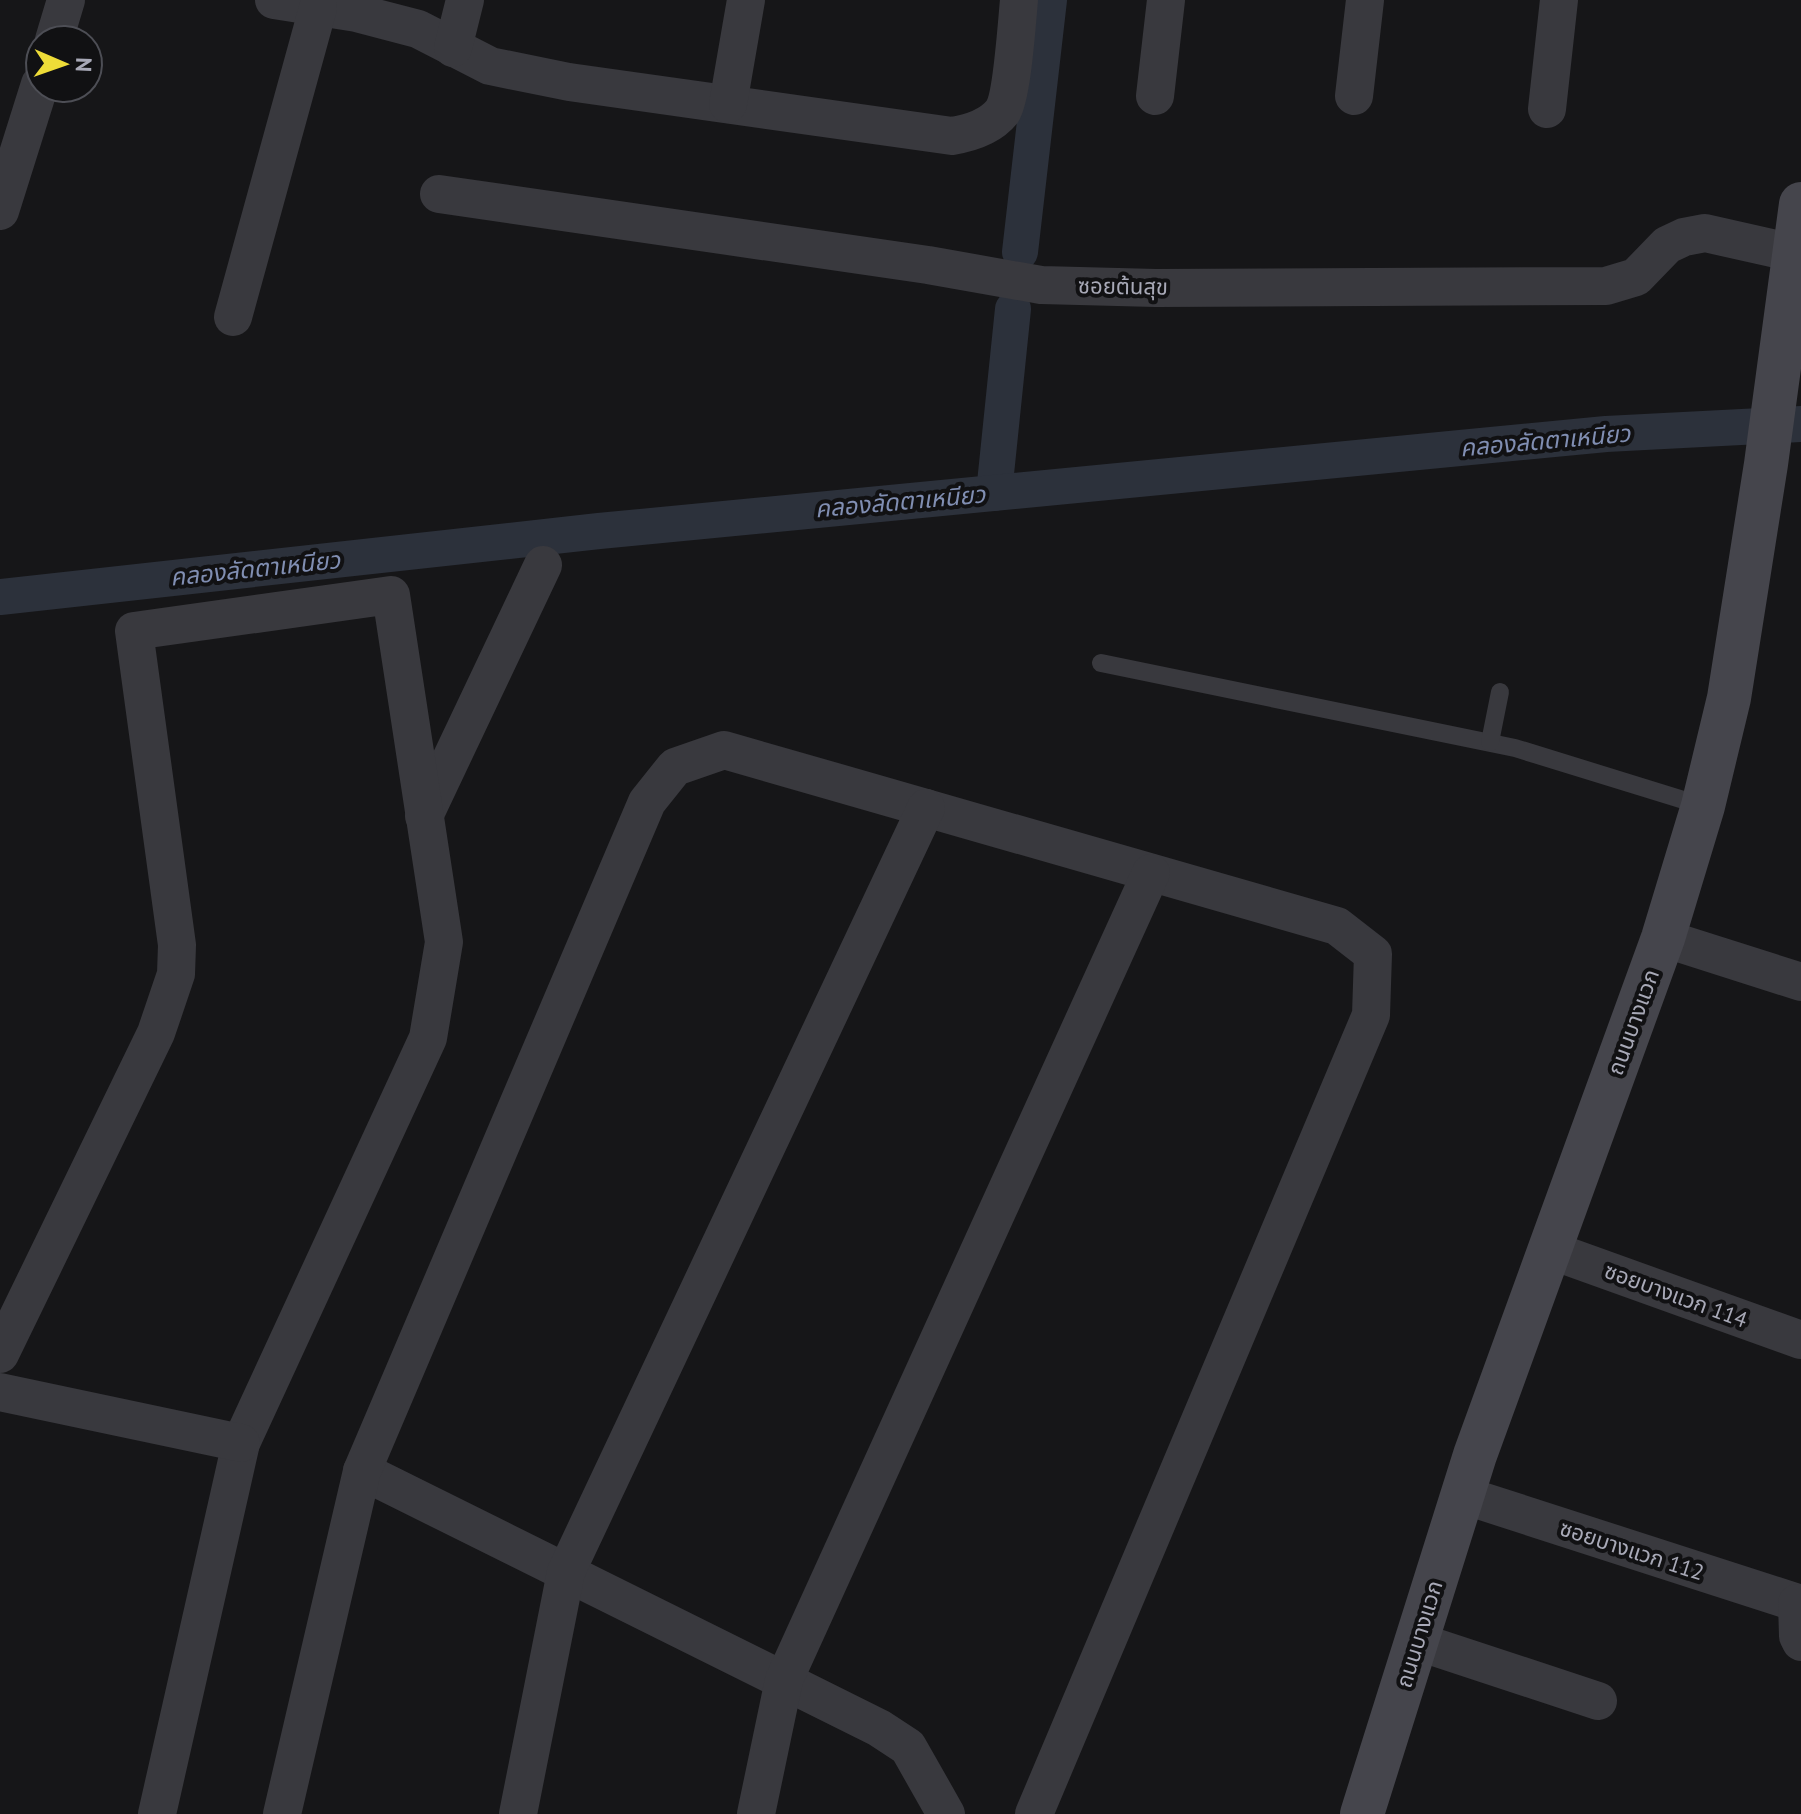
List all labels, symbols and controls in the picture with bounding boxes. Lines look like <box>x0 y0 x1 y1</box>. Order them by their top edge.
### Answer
north arrow <box>24 24 104 104</box>
text: N <box>70 57 98 72</box>
street label: ซอยต้นสุข <box>1078 271 1168 301</box>
water label: คลองลัดตาเหนียว <box>1459 418 1632 463</box>
water label: คลองลัดตาเหนียว <box>814 479 987 524</box>
water label: คลองลัดตาเหนียว <box>169 544 343 593</box>
street label: ถนนบางแวก <box>1601 965 1665 1079</box>
street label: ซอยบางแวก 114 <box>1601 1256 1751 1334</box>
street label: ซอยบางแวก 112 <box>1556 1513 1708 1587</box>
street label: ถนนบางแวก <box>1389 1577 1449 1691</box>

